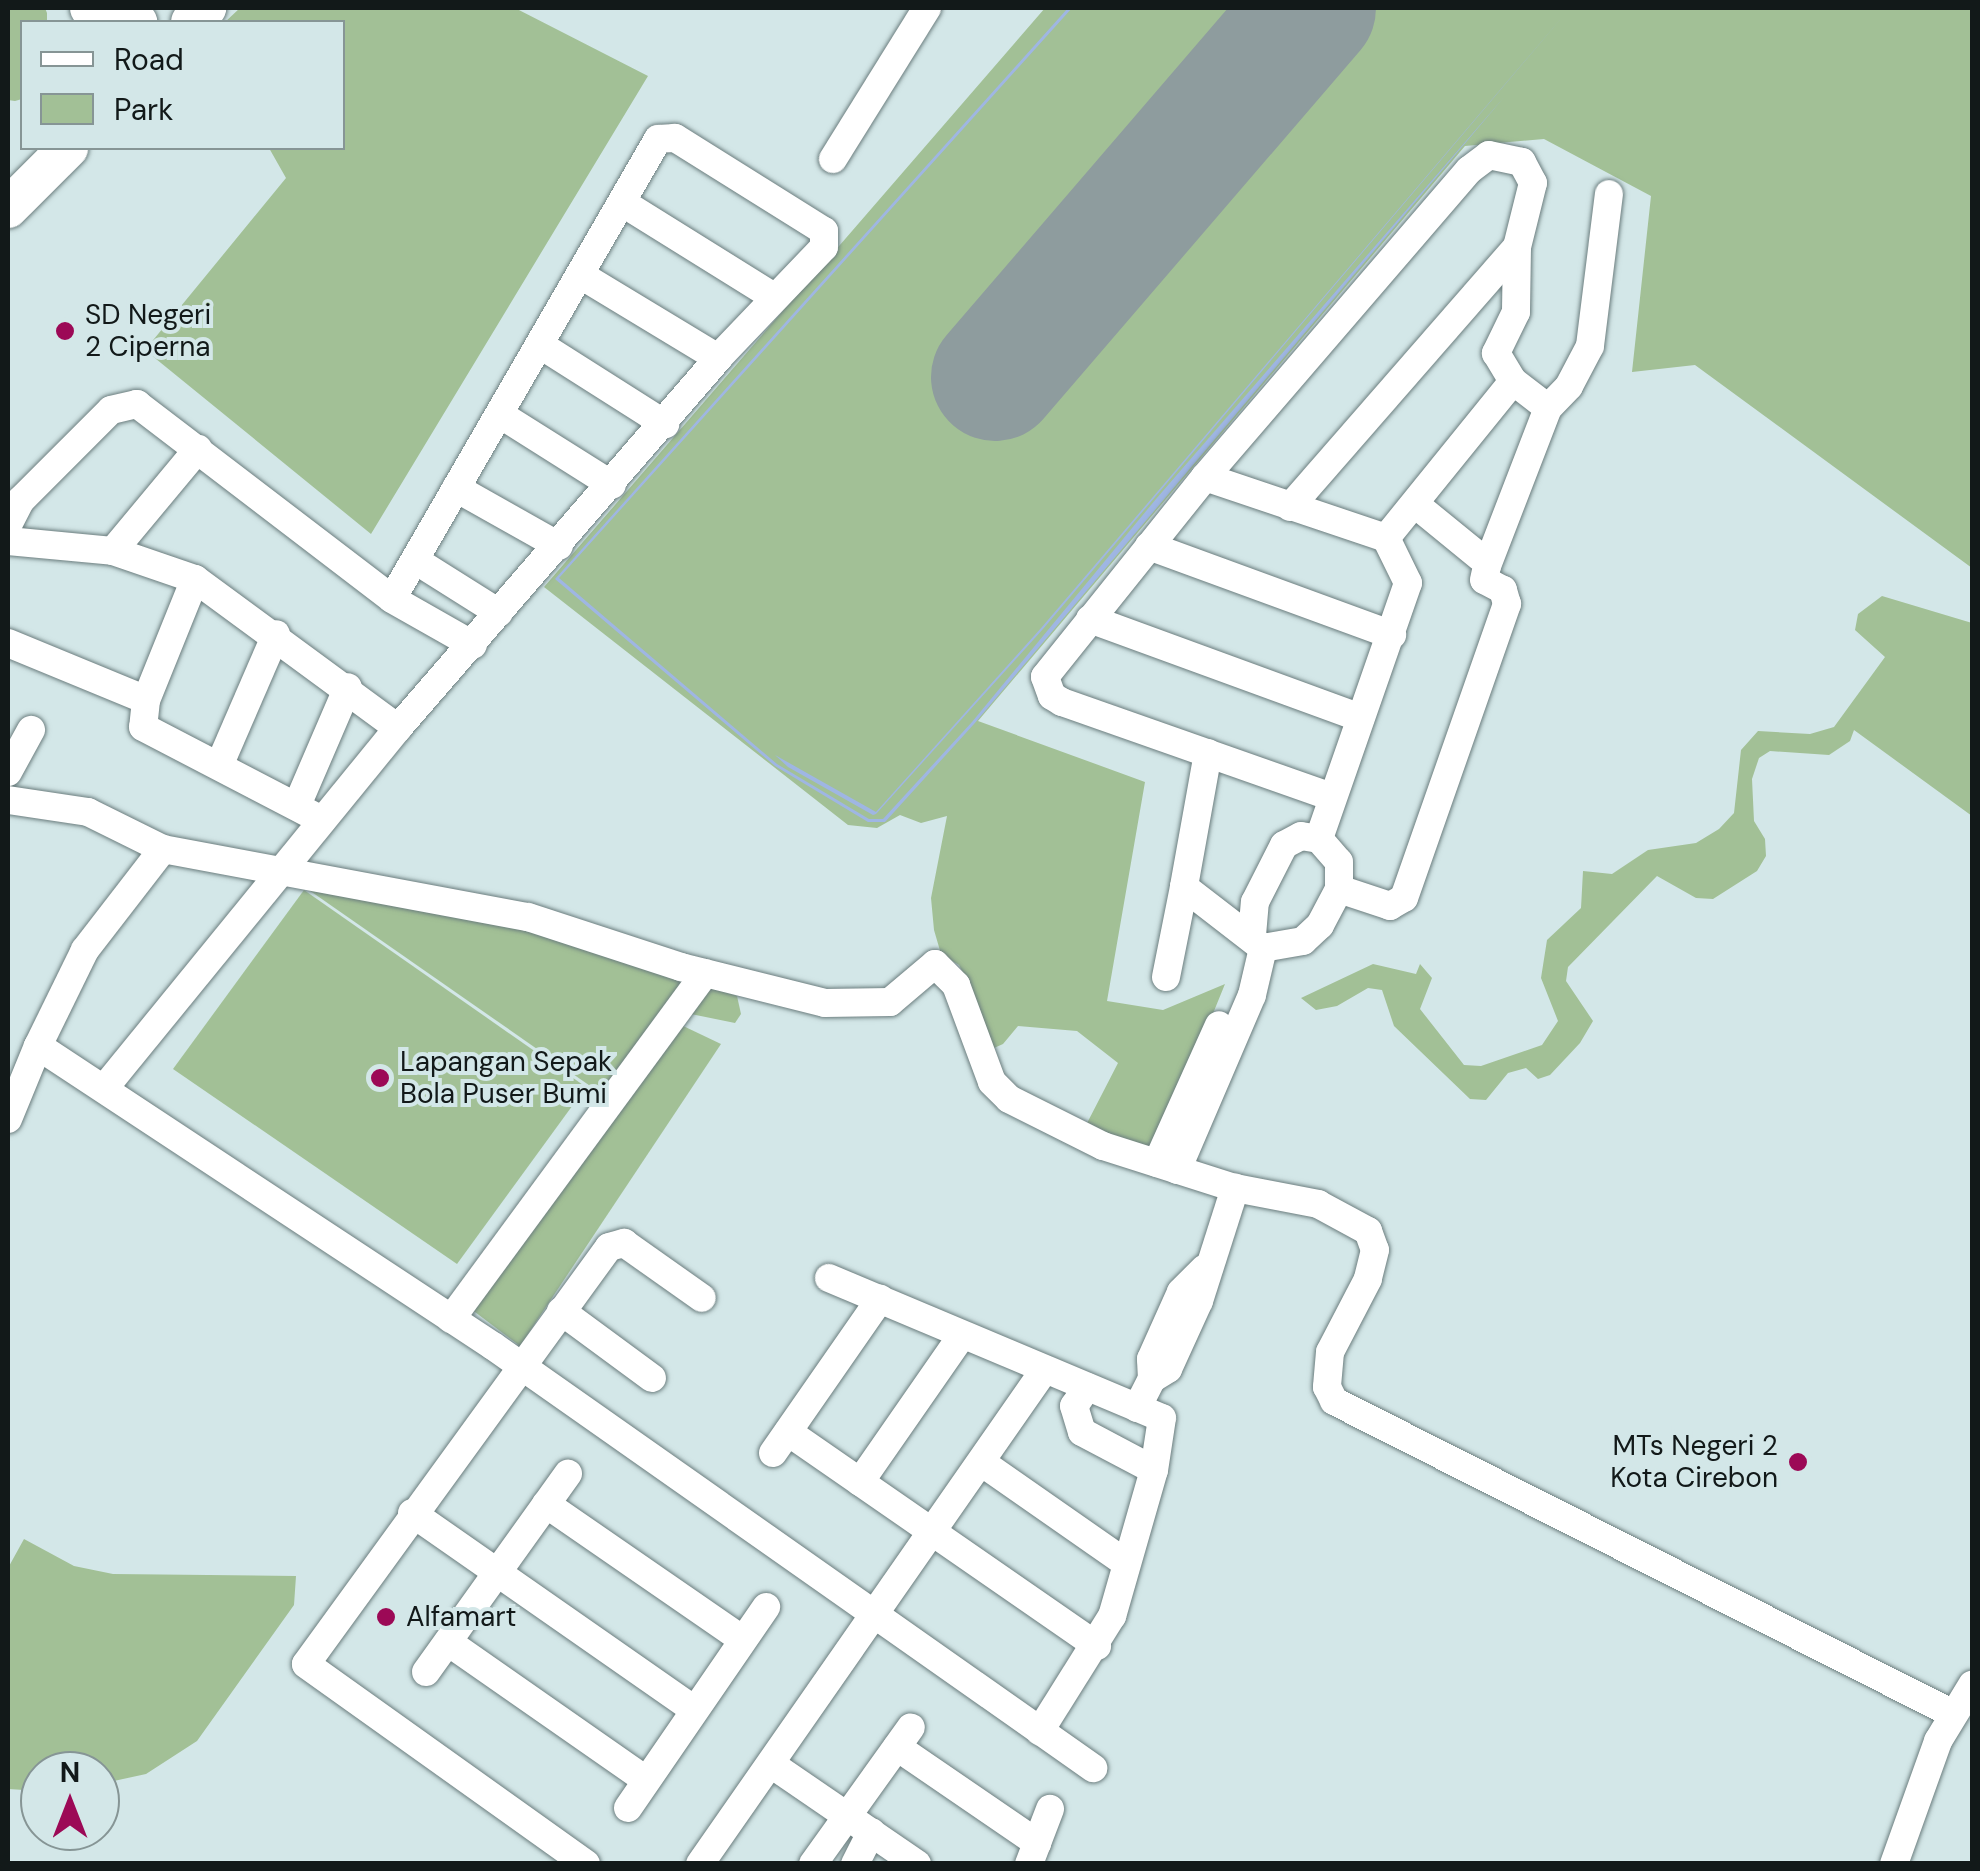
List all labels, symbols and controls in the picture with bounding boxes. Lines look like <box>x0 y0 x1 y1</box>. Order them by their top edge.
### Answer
legend <box>20 20 345 150</box>
text: Road <box>114 40 184 79</box>
text: Park <box>114 90 173 129</box>
place label: SD Negeri 2 Ciperna <box>85 298 211 364</box>
marker: SD Negeri 2 Ciperna <box>54 320 76 342</box>
place label: Lapangan Sepak Bola Puser Bumi <box>400 1045 612 1111</box>
marker: Lapangan Sepak Bola Puser Bumi <box>369 1067 391 1089</box>
place label: MTs Negeri 2 Kota Cirebon <box>1610 1429 1778 1495</box>
marker: MTs Negeri 2 Kota Cirebon <box>1787 1451 1809 1473</box>
place label: Alfamart <box>406 1600 517 1634</box>
marker: Alfamart <box>375 1606 397 1628</box>
north arrow <box>20 1751 120 1851</box>
text: N <box>60 1754 80 1791</box>

